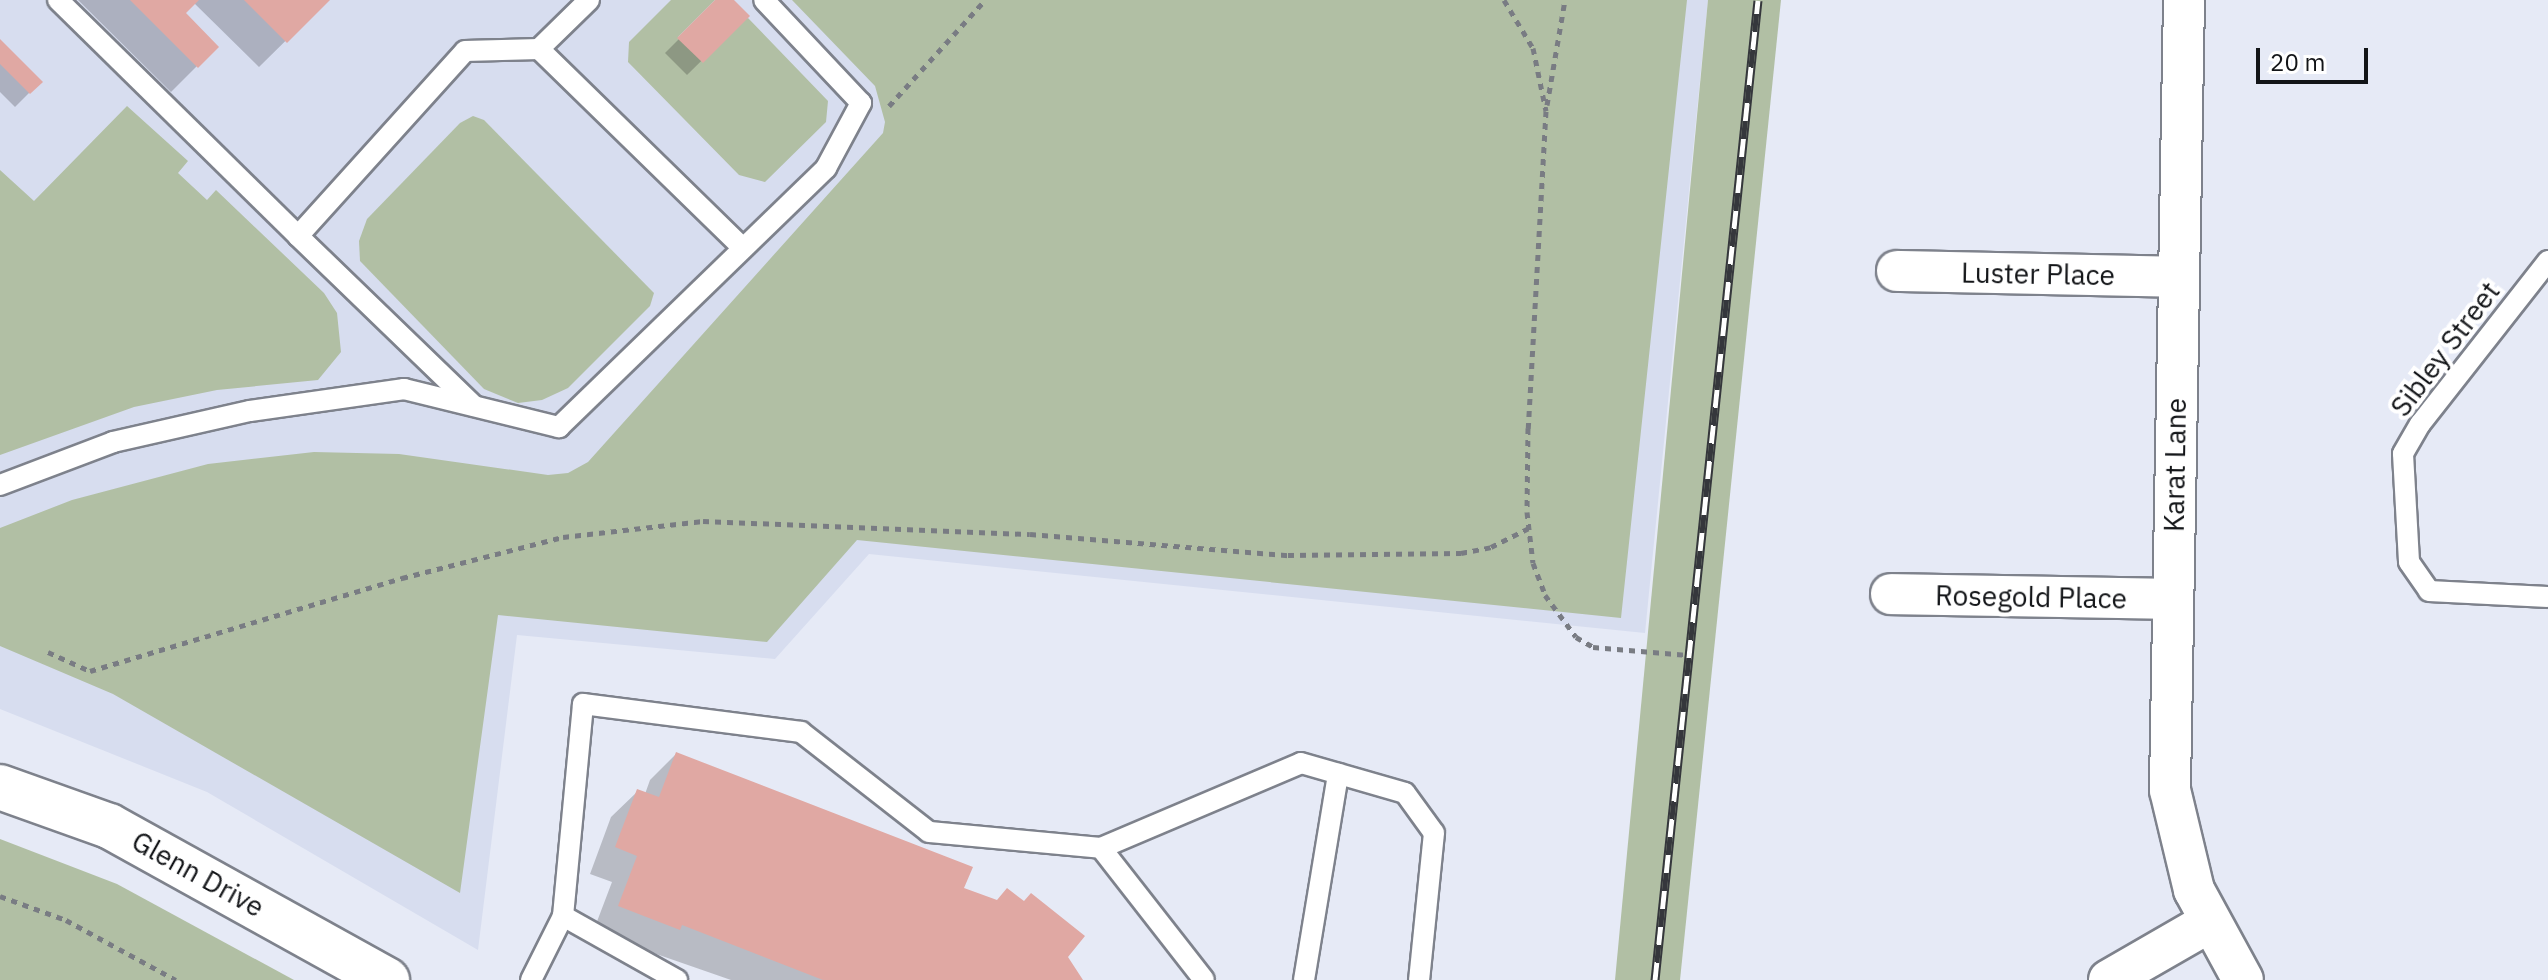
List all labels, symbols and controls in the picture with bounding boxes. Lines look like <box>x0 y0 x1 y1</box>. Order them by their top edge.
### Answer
scale bar <box>2260 32 2372 82</box>
text: 20 m <box>2270 46 2325 78</box>
street label: Luster Place <box>1961 256 2115 292</box>
street label: Sibley Street <box>2384 275 2506 423</box>
street label: Karat Lane <box>2157 398 2193 532</box>
street label: Rosegold Place <box>1935 579 2127 615</box>
street label: Glenn Drive <box>126 824 270 924</box>

